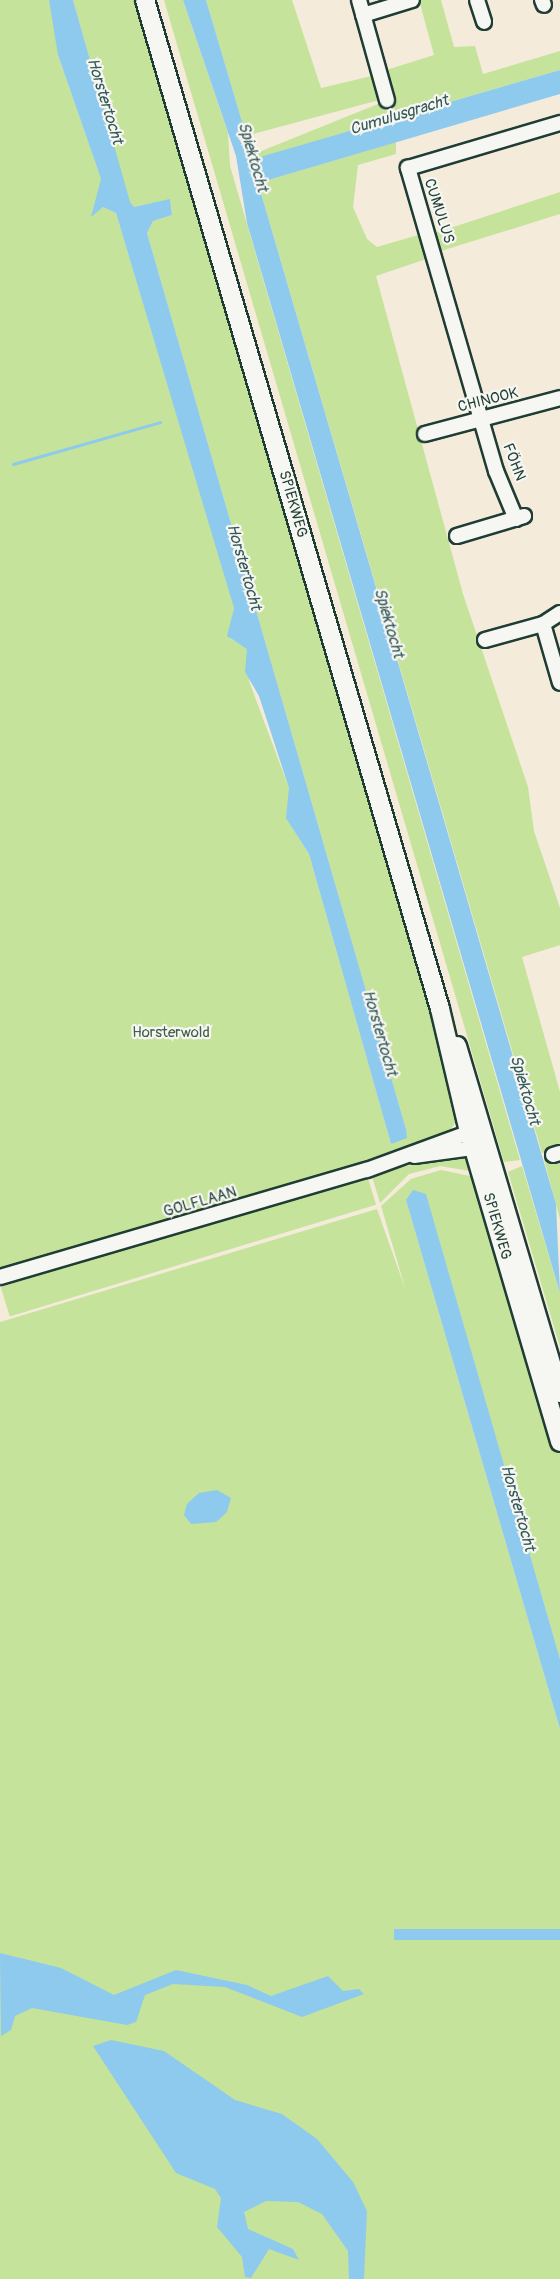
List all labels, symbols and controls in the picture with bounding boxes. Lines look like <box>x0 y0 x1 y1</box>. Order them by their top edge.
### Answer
water label: Horstertocht <box>83 56 127 146</box>
water label: Cumulusgracht <box>347 91 451 139</box>
water label: Spiektocht <box>234 120 272 194</box>
street label: CUMULUS <box>420 176 458 246</box>
street label: CHINOOK <box>456 384 520 416</box>
street label: FÖHN <box>499 441 529 483</box>
street label: SPIEKWEG <box>275 469 311 539</box>
water label: Horstertocht <box>223 522 265 612</box>
water label: Spiektocht <box>370 586 408 660</box>
water label: Horstertocht <box>359 988 401 1078</box>
park label: Horsterwold <box>132 1024 210 1042</box>
water label: Spiektocht <box>506 1053 544 1127</box>
street label: GOLFLAAN <box>161 1183 239 1221</box>
street label: SPIEKWEG <box>479 1191 515 1261</box>
water label: Horstertocht <box>497 1463 539 1553</box>

